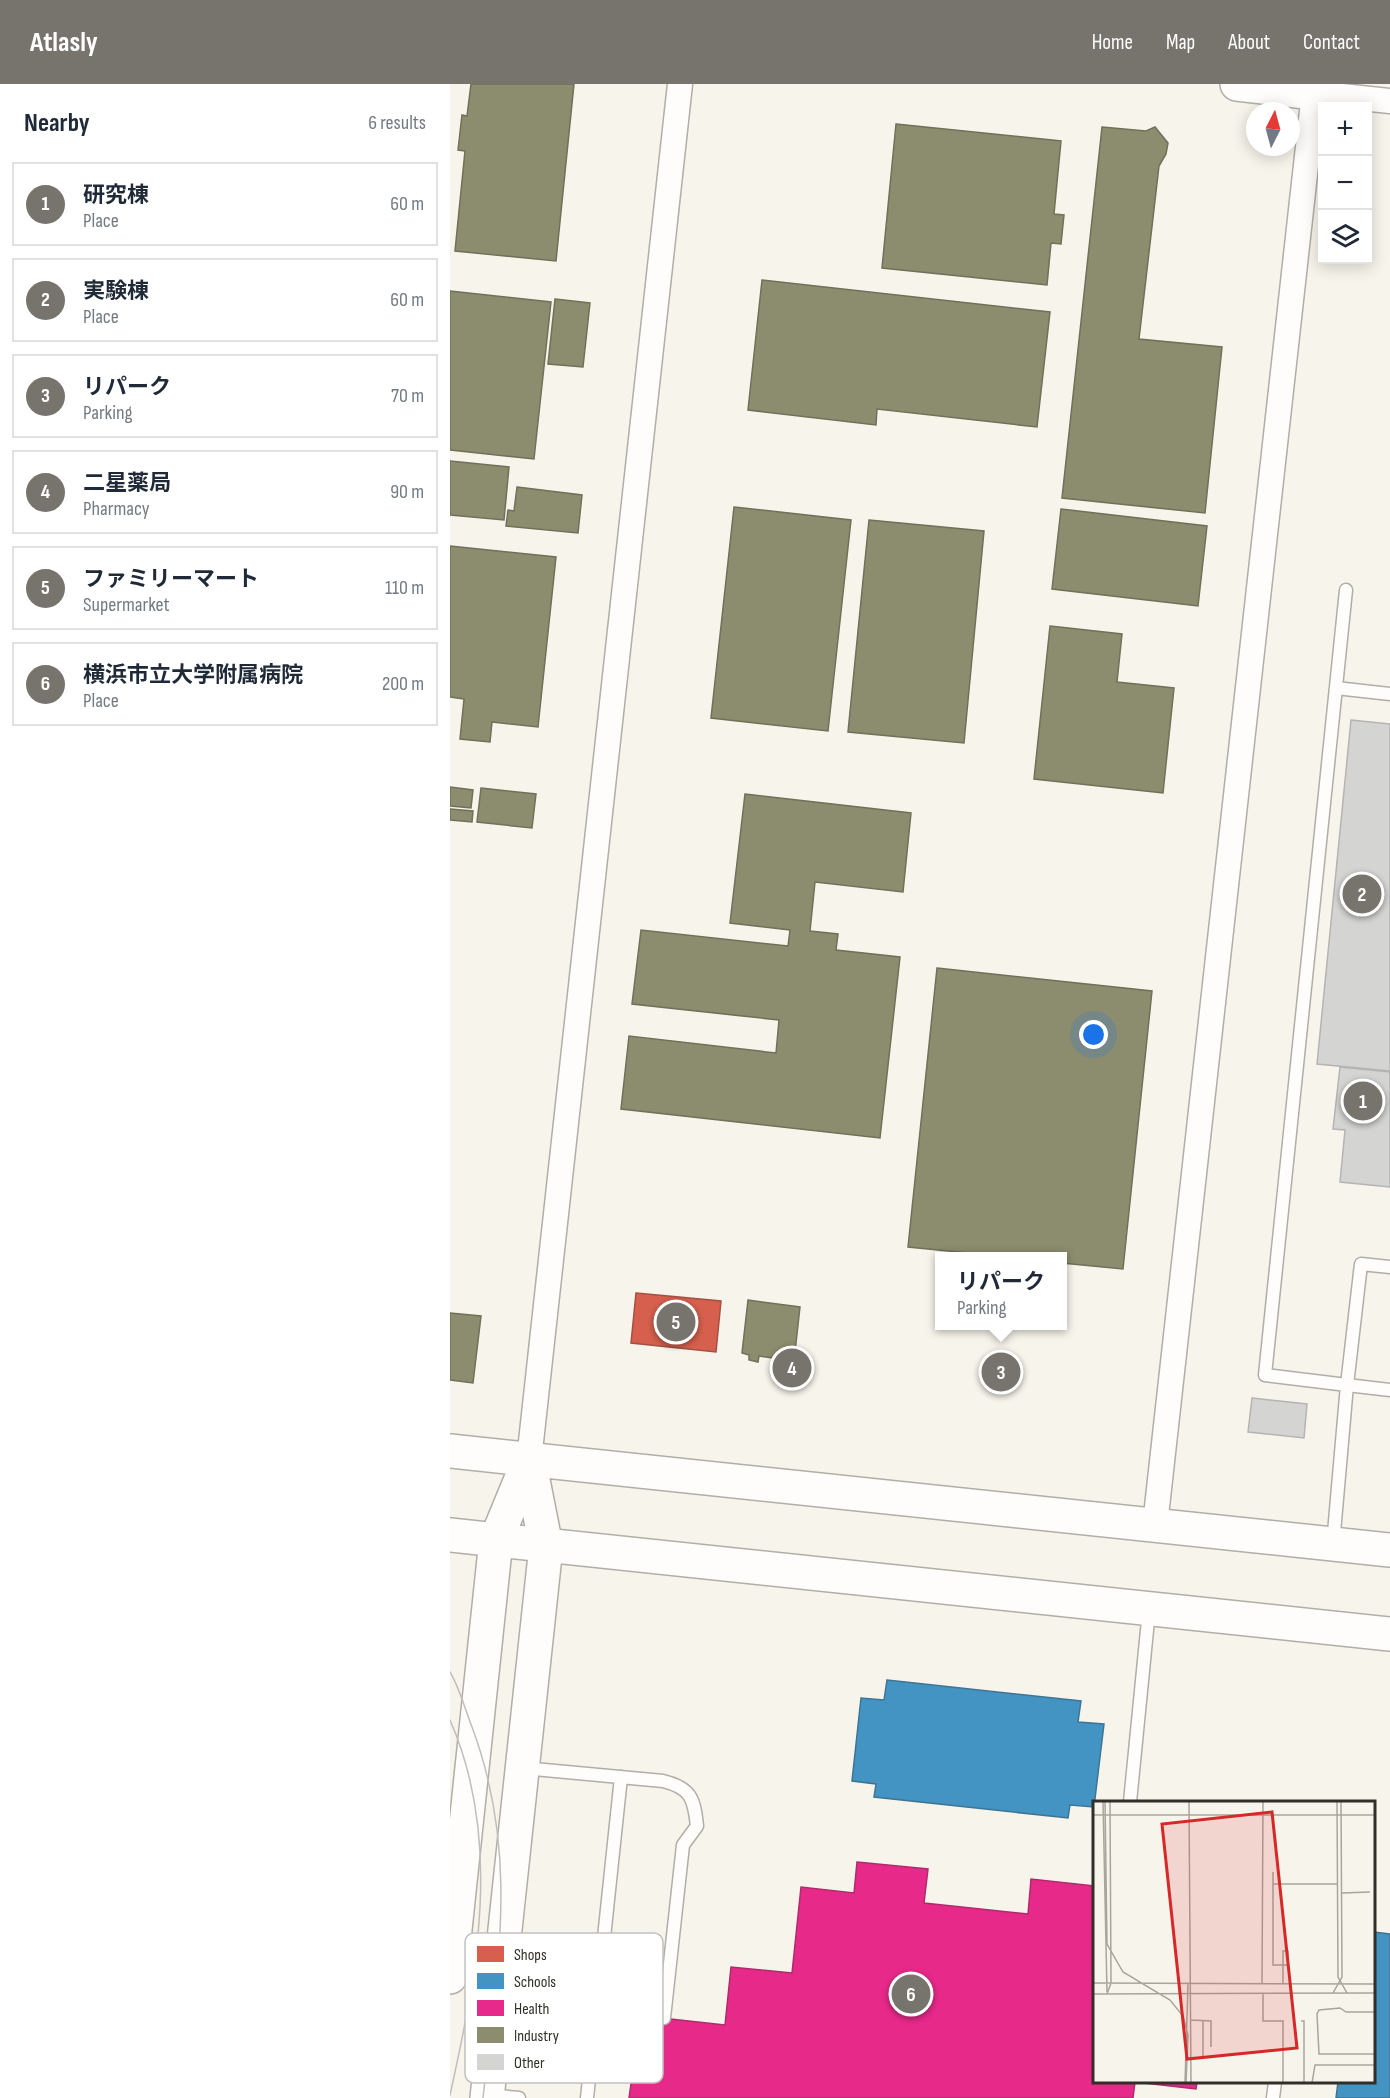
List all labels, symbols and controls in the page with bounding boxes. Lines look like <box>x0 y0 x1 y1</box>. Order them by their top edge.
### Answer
text: Atlasly <box>30 26 98 59</box>
text: Home <box>1092 30 1133 55</box>
text: Map <box>1166 30 1195 55</box>
text: About <box>1228 30 1270 55</box>
text: Contact <box>1303 30 1360 55</box>
north arrow <box>1246 102 1300 156</box>
map controls <box>1318 102 1372 264</box>
button: + <box>1318 102 1372 156</box>
text: Nearby <box>24 108 90 139</box>
text: 6 results <box>368 111 426 135</box>
button: − <box>1318 156 1372 210</box>
text: 研究棟 <box>83 182 149 209</box>
text: 1 <box>42 192 49 216</box>
text: 60 m <box>390 192 424 216</box>
text: Place <box>83 209 119 233</box>
button: layers <box>1318 210 1372 264</box>
text: 実験棟 <box>83 278 149 305</box>
text: 2 <box>41 288 50 312</box>
text: 60 m <box>390 288 424 312</box>
text: Place <box>83 305 119 329</box>
text: リパーク <box>83 374 171 401</box>
text: 3 <box>41 384 50 408</box>
text: 70 m <box>391 384 424 408</box>
text: Parking <box>83 401 133 425</box>
text: 二星薬局 <box>83 470 171 497</box>
text: 4 <box>41 480 50 504</box>
text: 90 m <box>390 480 424 504</box>
text: Pharmacy <box>83 497 150 521</box>
text: ファミリーマート <box>83 566 259 593</box>
text: 5 <box>41 576 50 600</box>
text: 110 m <box>385 576 424 600</box>
text: Supermarket <box>83 593 170 617</box>
text: 横浜市立大学附属病院 <box>83 662 303 689</box>
text: 6 <box>41 672 50 696</box>
text: 200 m <box>382 672 424 696</box>
text: Place <box>83 689 119 713</box>
pin: 2 <box>1342 872 1382 916</box>
your location <box>1079 1020 1108 1049</box>
pin: 1 <box>1344 1078 1382 1124</box>
popup <box>935 1252 1067 1330</box>
text: リパーク <box>957 1269 1045 1296</box>
text: Parking <box>957 1296 1007 1320</box>
pin: 5 <box>656 1300 696 1344</box>
pin: 4 <box>772 1346 812 1390</box>
pin: 3 <box>982 1350 1020 1394</box>
inset map <box>1093 1801 1375 2083</box>
legend <box>465 1933 663 2083</box>
text: Shops <box>514 1946 547 1965</box>
pin: 6 <box>892 1972 930 2016</box>
text: Schools <box>514 1973 556 1992</box>
text: Health <box>514 2000 549 2019</box>
text: Industry <box>514 2027 559 2046</box>
text: Other <box>514 2054 545 2073</box>

